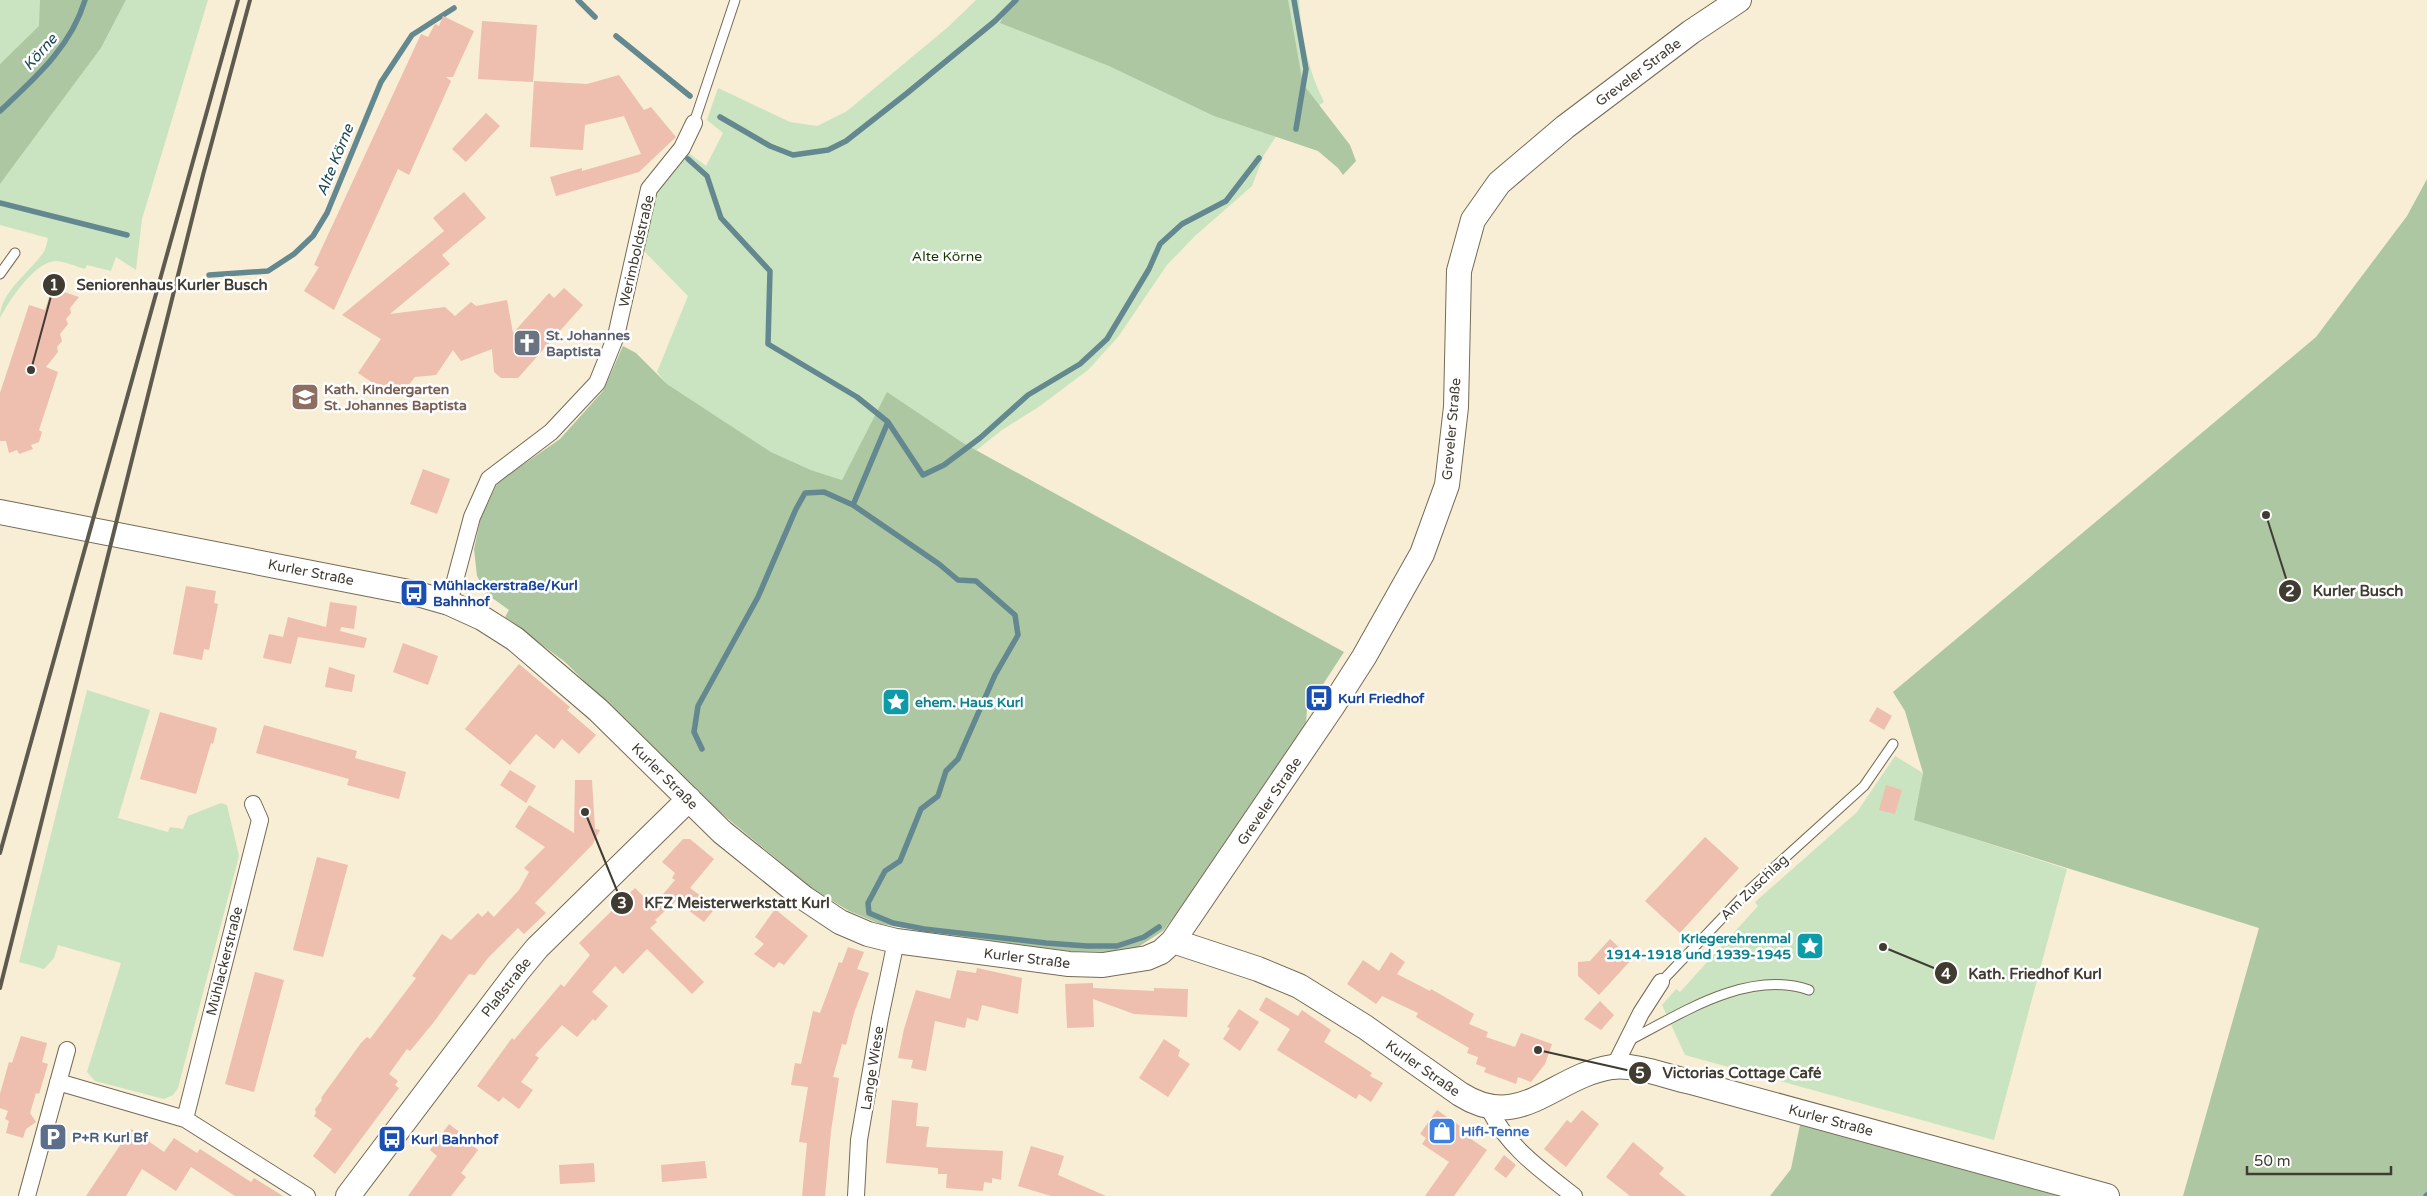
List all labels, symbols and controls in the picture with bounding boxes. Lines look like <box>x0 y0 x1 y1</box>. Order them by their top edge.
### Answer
water label: Körne <box>19 29 62 74</box>
street label: Greveler Straße <box>1592 35 1684 110</box>
water label: Alte Körne <box>313 120 358 198</box>
street label: Werimboldstraße <box>615 193 658 309</box>
park label: Alte Körne <box>912 248 982 265</box>
callout: Seniorenhaus Kurler Busch <box>41 270 277 300</box>
text: 1 <box>49 276 59 294</box>
text: Seniorenhaus Kurler Busch <box>76 276 268 294</box>
place label: St. Johannes Baptista <box>546 327 630 360</box>
church icon: St. Johannes Baptista <box>512 328 542 358</box>
street label: Greveler Straße <box>1439 377 1464 481</box>
place label: Kath. Kindergarten St. Johannes Baptista <box>324 381 467 414</box>
school or university icon: Kath. Kindergarten St. Johannes Baptista <box>290 382 320 412</box>
street label: Kurler Straße <box>267 556 355 589</box>
callout: Kurler Busch <box>2277 576 2413 606</box>
place label: Mühlackerstraße/Kurl Bahnhof <box>433 577 578 610</box>
bus stop icon: Mühlackerstraße/Kurl Bahnhof <box>399 578 429 608</box>
text: 2 <box>2285 582 2295 600</box>
text: Kurler Busch <box>2313 582 2403 600</box>
bus stop icon: Kurl Friedhof <box>1304 683 1334 713</box>
place icon: ehem. Haus Kurl <box>881 687 911 717</box>
place label: Kurl Friedhof <box>1338 690 1425 707</box>
place label: ehem. Haus Kurl <box>915 694 1024 711</box>
street label: Kurler Straße <box>628 740 701 813</box>
street label: Greveler Straße <box>1234 754 1305 849</box>
street label: Am Zuschlag <box>1717 851 1792 924</box>
callout: KFZ Meisterwerkstatt Kurl <box>609 888 839 918</box>
text: 3 <box>617 894 627 912</box>
text: KFZ Meisterwerkstatt Kurl <box>644 894 830 912</box>
street label: Mühlackerstraße <box>203 905 246 1017</box>
place label: Kriegerehrenmal 1914-1918 und 1939-1945 <box>1606 930 1791 963</box>
place icon: Kriegerehrenmal 1914-1918 und 1939-1945 <box>1795 931 1825 961</box>
street label: Kurler Straße <box>983 945 1071 972</box>
street label: Plaßstraße <box>478 954 535 1020</box>
callout: Kath. Friedhof Kurl <box>1933 958 2112 988</box>
text: 4 <box>1941 965 1951 983</box>
text: Kath. Friedhof Kurl <box>1968 965 2102 983</box>
street label: Lange Wiese <box>857 1025 888 1111</box>
street label: Kurler Straße <box>1382 1036 1463 1100</box>
callout: Victorias Cottage Café <box>1628 1058 1832 1088</box>
text: 5 <box>1635 1064 1645 1082</box>
text: Victorias Cottage Café <box>1662 1064 1822 1083</box>
street label: Kurler Straße <box>1787 1101 1875 1140</box>
shop icon: Hifi-Tenne <box>1427 1116 1457 1146</box>
parking icon: P+R Kurl Bf <box>38 1122 68 1152</box>
place label: Hifi-Tenne <box>1461 1123 1529 1140</box>
bus stop icon: Kurl Bahnhof <box>377 1124 407 1154</box>
place label: P+R Kurl Bf <box>72 1129 149 1146</box>
place label: Kurl Bahnhof <box>411 1131 499 1148</box>
scale bar <box>2247 1144 2391 1176</box>
text: 50 m <box>2254 1152 2291 1170</box>

